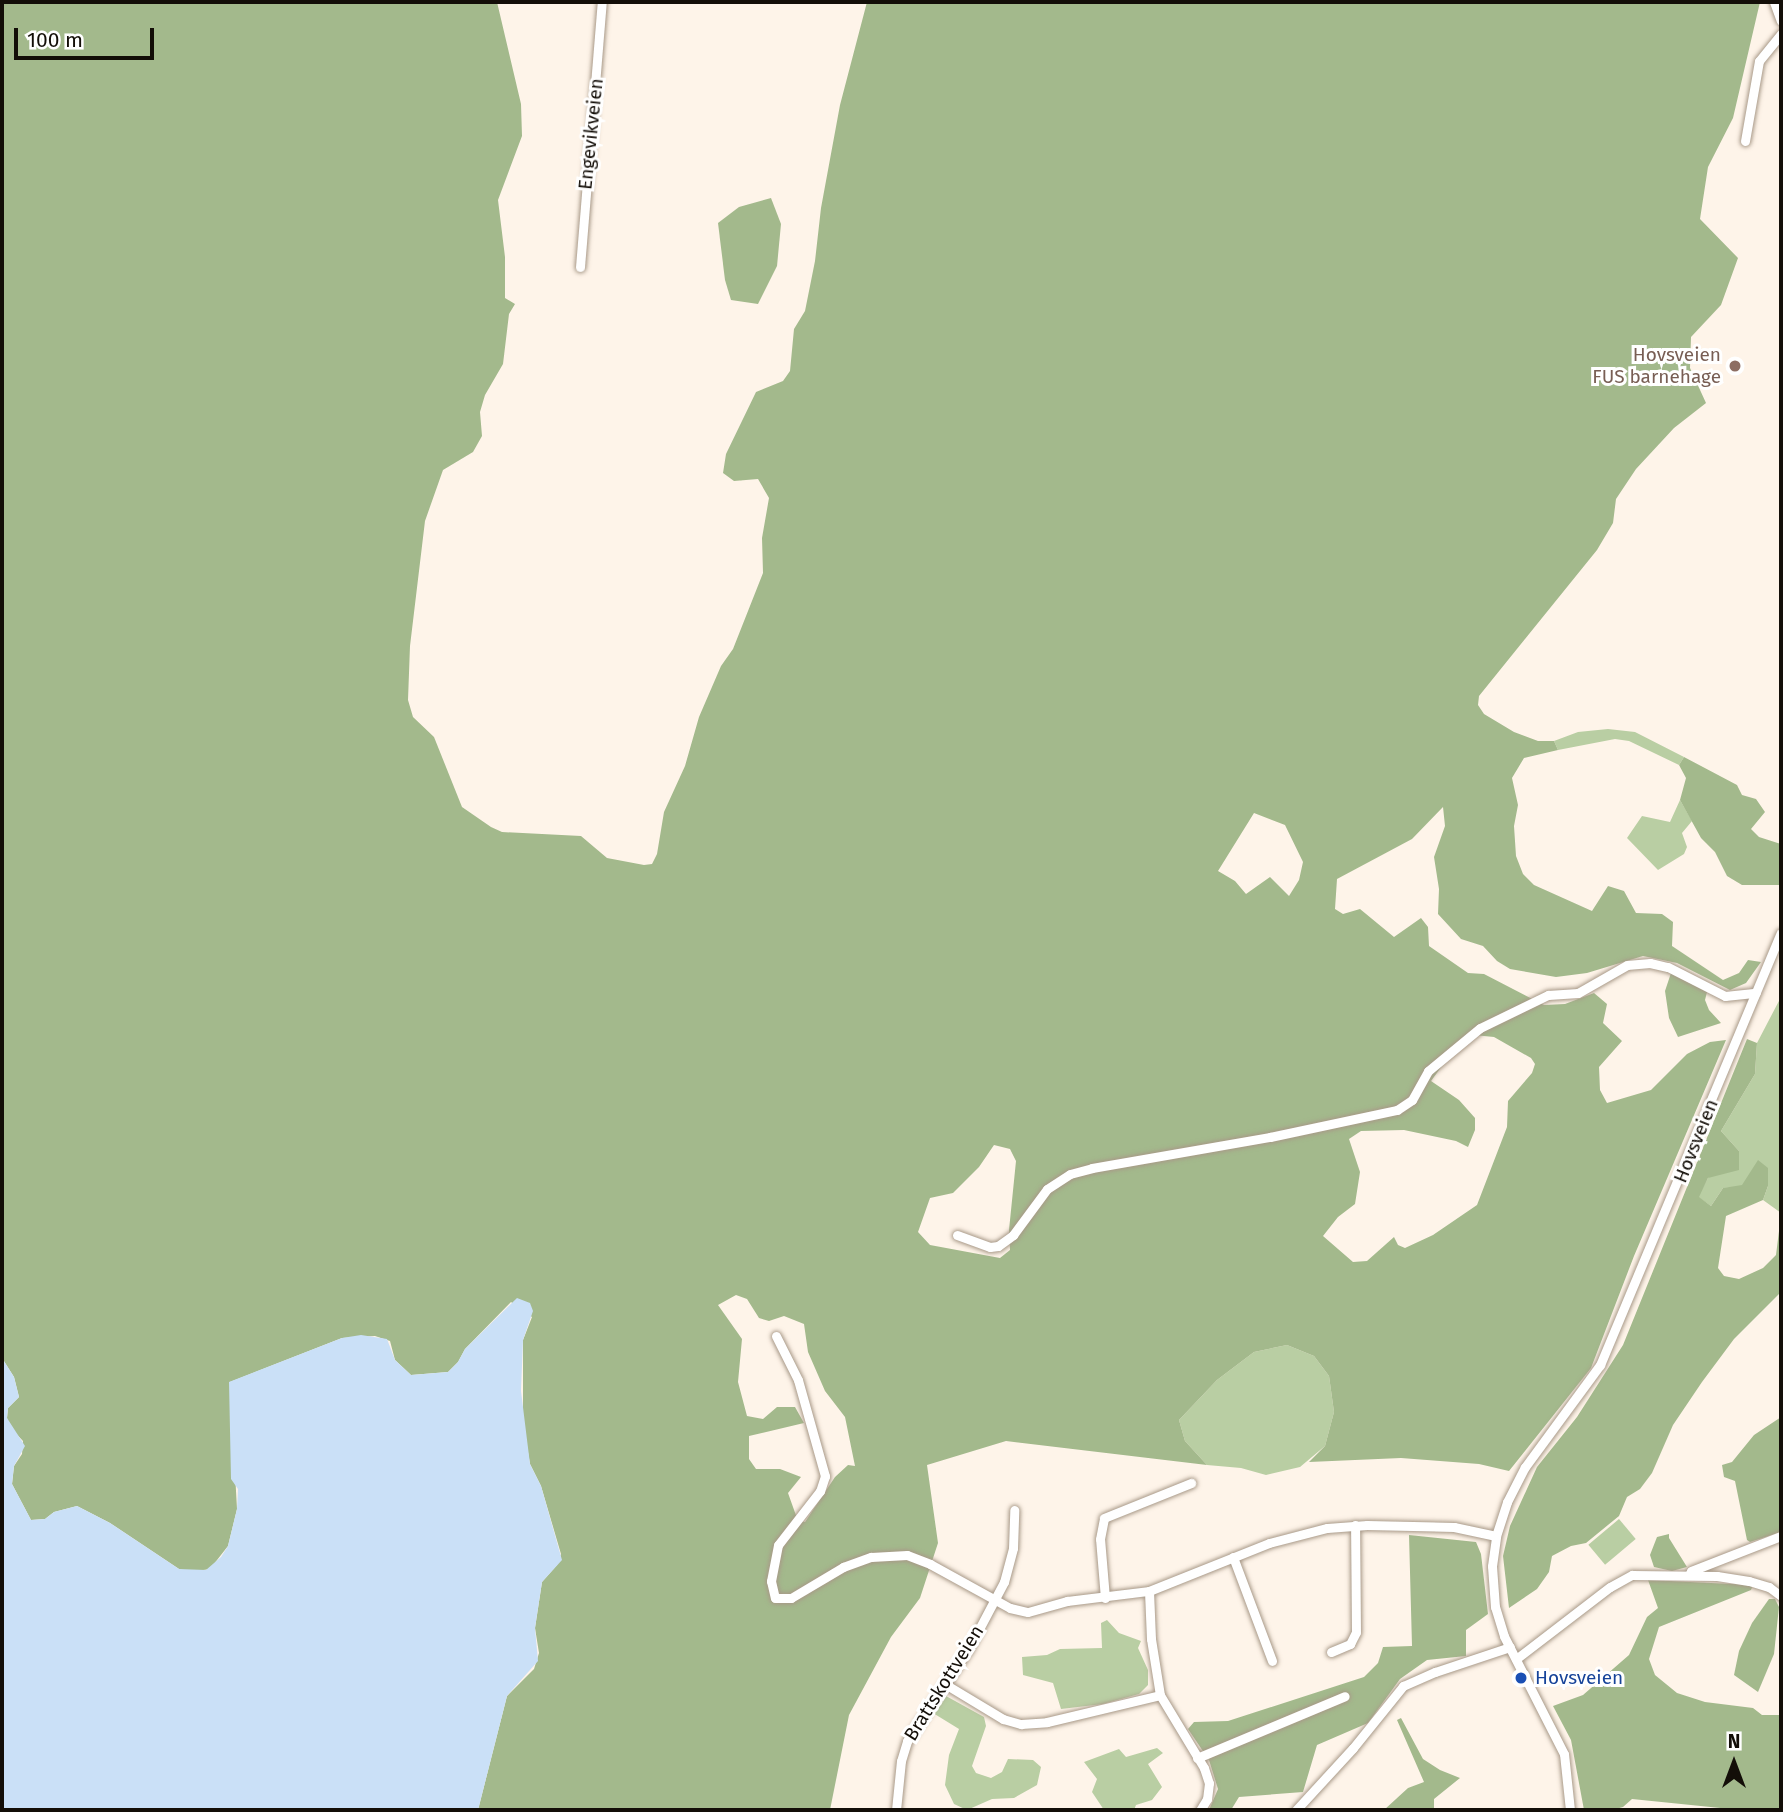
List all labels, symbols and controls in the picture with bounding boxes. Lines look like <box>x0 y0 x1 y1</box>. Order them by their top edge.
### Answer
scale bar <box>18 14 158 58</box>
text: 100 m <box>27 27 83 53</box>
street label: Engevikveien <box>574 77 608 191</box>
place label: Hovsveien FUS barnehage <box>1592 344 1721 388</box>
marker: Hovsveien FUS barnehage <box>1727 358 1743 374</box>
street label: Hovsveien <box>1669 1096 1723 1186</box>
street label: Brattskottveien <box>899 1621 989 1745</box>
place label: Hovsveien <box>1535 1667 1623 1689</box>
marker: Hovsveien <box>1513 1670 1529 1686</box>
north arrow <box>1699 1728 1769 1798</box>
text: N <box>1728 1730 1740 1753</box>

